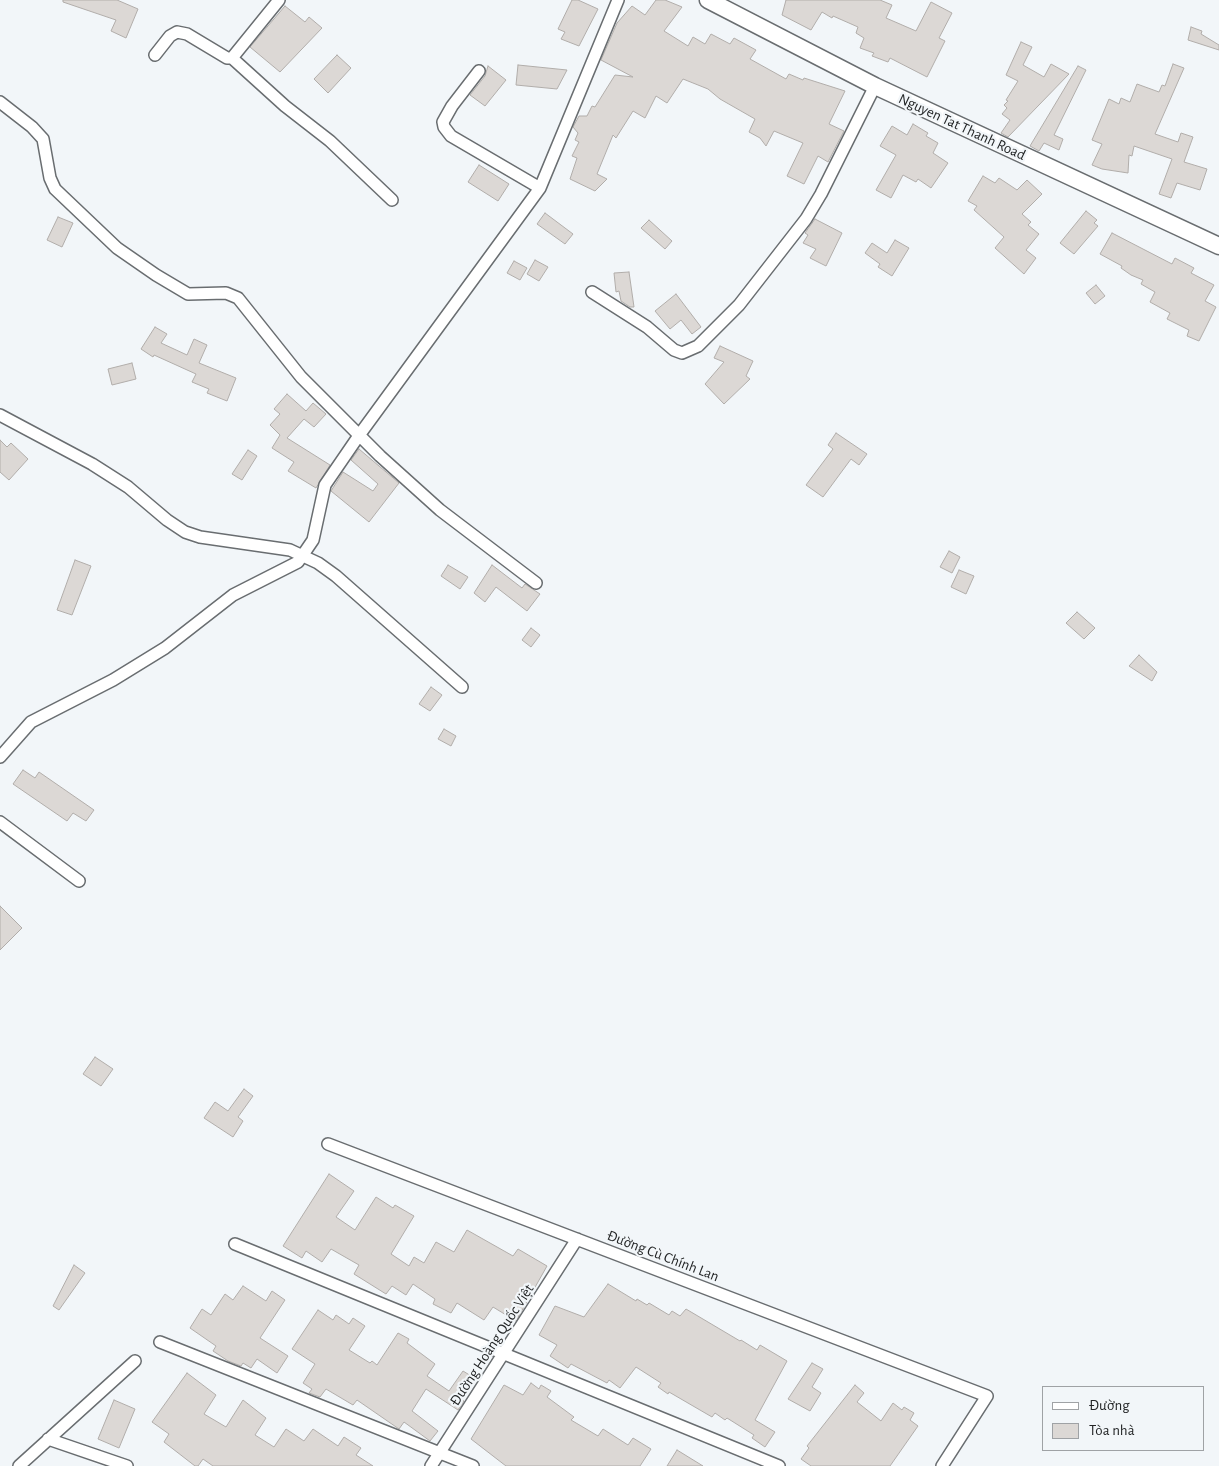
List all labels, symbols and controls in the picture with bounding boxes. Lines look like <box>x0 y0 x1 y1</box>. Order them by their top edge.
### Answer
street label: Nguyen Tat Thanh Road <box>896 90 1028 164</box>
street label: Đường Cù Chính Lan <box>604 1226 722 1286</box>
street label: Đường Hoàng Quốc Việt <box>446 1281 538 1409</box>
legend <box>1042 1386 1204 1451</box>
text: Đường <box>1089 1398 1129 1413</box>
text: Tòa nhà <box>1089 1423 1135 1438</box>

